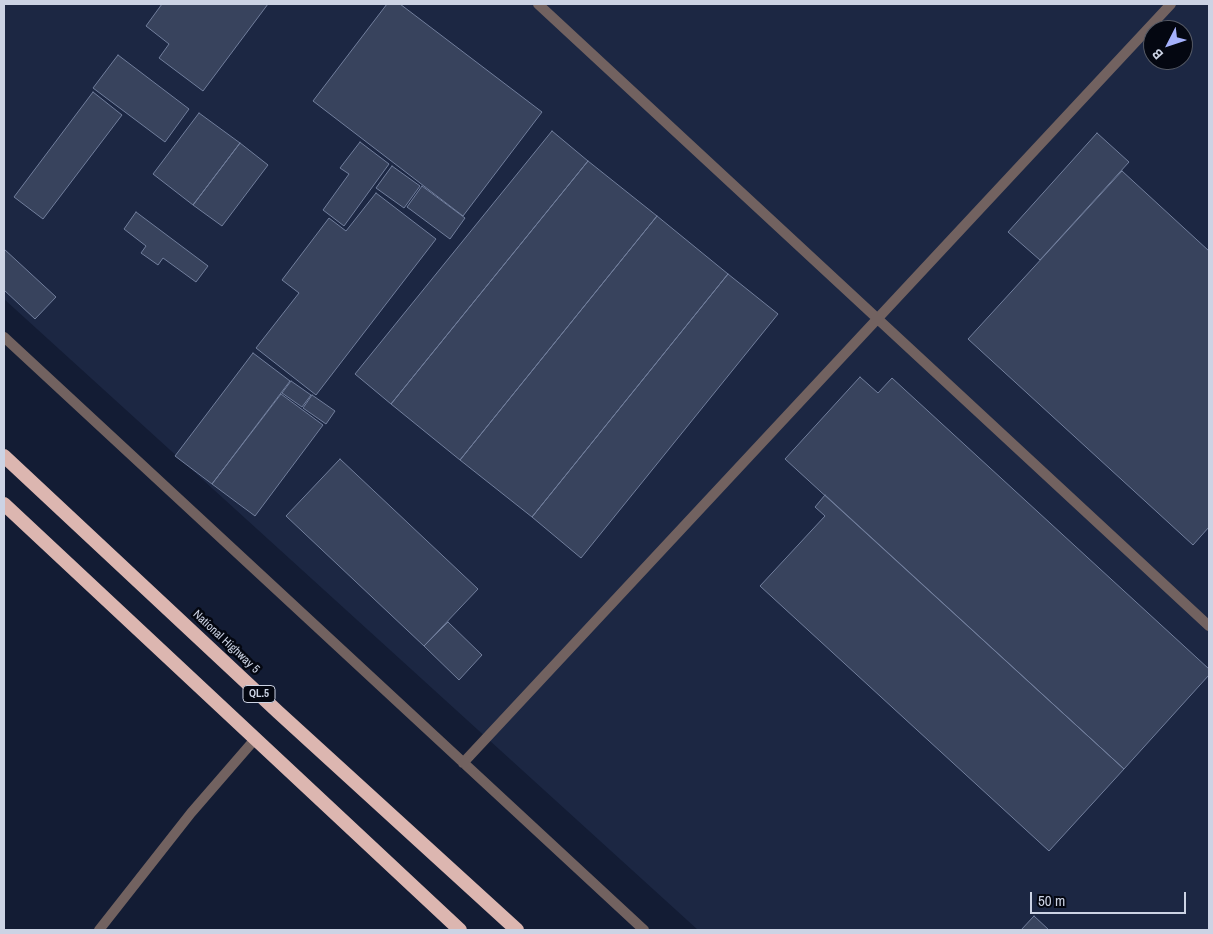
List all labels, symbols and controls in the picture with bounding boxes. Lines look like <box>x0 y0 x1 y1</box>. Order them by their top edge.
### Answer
north arrow <box>1143 20 1193 70</box>
text: B <box>1148 45 1167 63</box>
street label: National Highway 5 <box>190 607 262 677</box>
road number: QL.5 <box>243 686 275 702</box>
scale bar <box>1033 882 1189 914</box>
text: 50 m <box>1038 890 1065 911</box>

